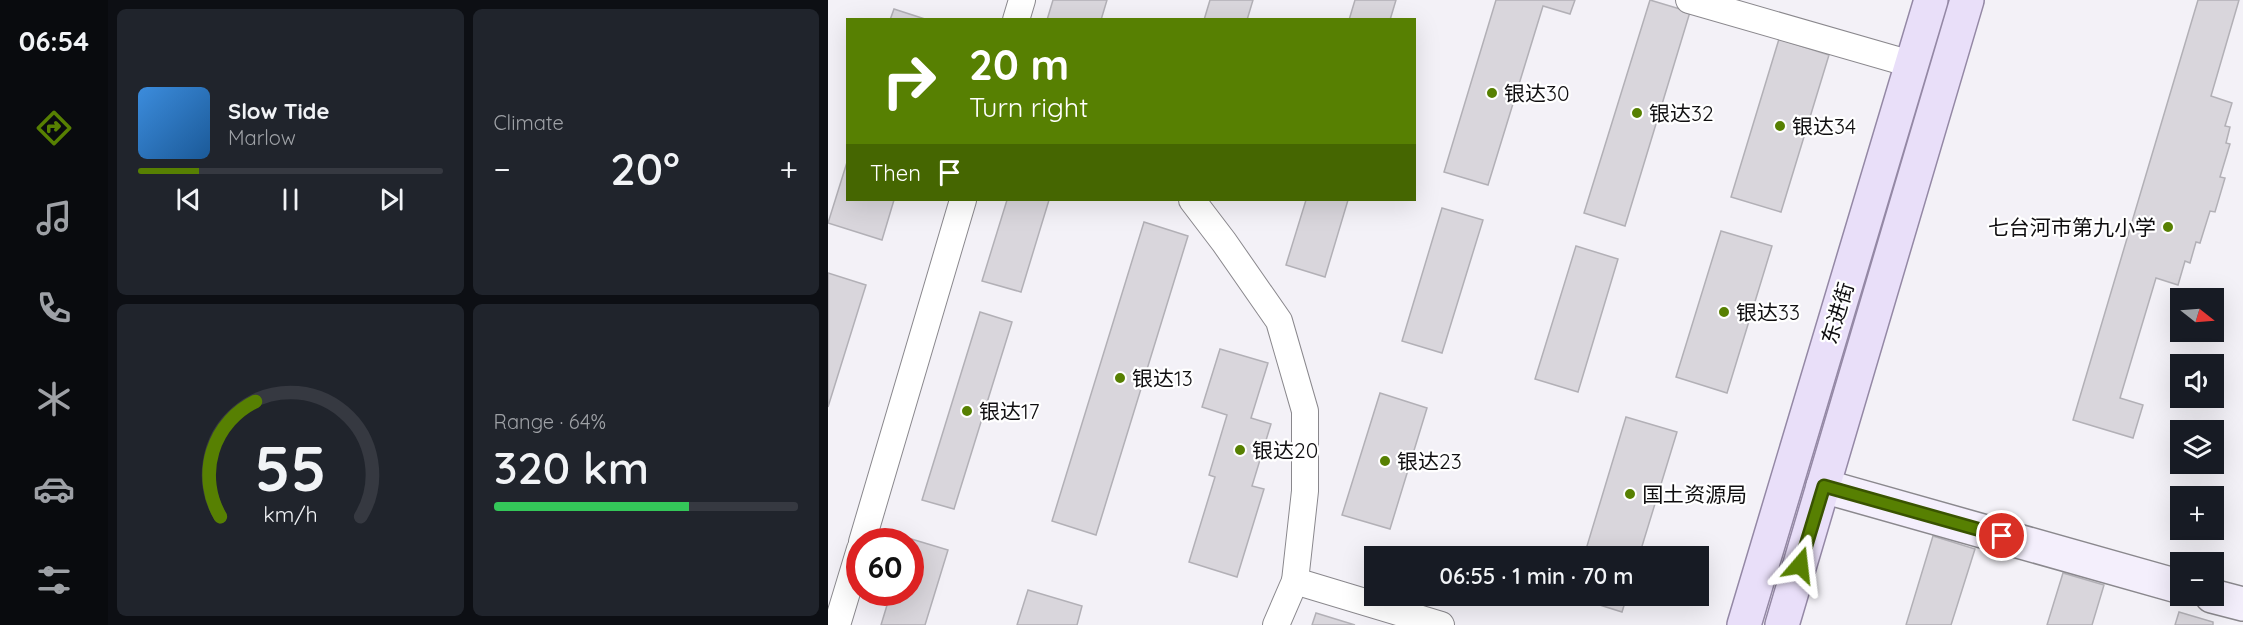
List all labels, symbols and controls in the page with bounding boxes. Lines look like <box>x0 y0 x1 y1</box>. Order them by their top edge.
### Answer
text: 06:54 <box>19 24 89 58</box>
text: 20 m <box>969 38 1069 91</box>
icon: right <box>870 42 948 120</box>
place label: 银达30 <box>1504 80 1570 106</box>
marker: 银达30 <box>1485 86 1499 100</box>
text: Turn right <box>969 90 1088 124</box>
text: Slow Tide <box>228 97 329 125</box>
place label: 银达32 <box>1649 100 1714 126</box>
marker: 银达32 <box>1630 106 1644 120</box>
icon: directions <box>33 107 75 149</box>
text: Climate <box>494 110 564 135</box>
place label: 银达34 <box>1792 113 1856 139</box>
marker: 银达34 <box>1773 119 1787 133</box>
text: Marlow <box>228 125 296 150</box>
text: 20° <box>610 140 680 196</box>
text: − <box>494 148 511 189</box>
text: + <box>779 148 798 189</box>
icon: arrive <box>933 156 966 189</box>
text: Then <box>870 159 921 187</box>
icon: previous <box>172 183 205 216</box>
icon: pause <box>274 183 307 216</box>
icon: next <box>375 183 408 216</box>
icon: music <box>33 197 75 239</box>
place label: 七台河市第九小学 <box>1988 214 2156 240</box>
marker: 七台河市第九小学 <box>2161 220 2175 234</box>
street label: 东进街 <box>1815 279 1859 347</box>
icon: phone <box>33 287 75 329</box>
north arrow <box>2170 288 2224 342</box>
map controls <box>2170 288 2224 606</box>
place label: 银达33 <box>1736 299 1800 325</box>
marker: 银达33 <box>1717 305 1731 319</box>
button: sound <box>2170 354 2224 408</box>
place label: 银达13 <box>1132 365 1193 391</box>
marker: 银达13 <box>1113 371 1127 385</box>
icon: climate <box>33 378 75 420</box>
place label: 银达17 <box>979 398 1040 424</box>
marker: 银达17 <box>960 404 974 418</box>
text: Range · 64% <box>494 409 606 434</box>
button: layers <box>2170 420 2224 474</box>
text: 55 <box>254 429 326 507</box>
place label: 银达20 <box>1252 437 1318 463</box>
text: 320 km <box>494 439 649 495</box>
marker: 银达20 <box>1233 443 1247 457</box>
place label: 银达23 <box>1397 448 1462 474</box>
marker: 银达23 <box>1378 454 1392 468</box>
icon: car <box>33 468 75 510</box>
place label: 国土资源局 <box>1642 481 1747 507</box>
button: + <box>2170 486 2224 540</box>
marker: 国土资源局 <box>1623 487 1637 501</box>
text: km/h <box>263 501 317 527</box>
pin <box>1976 510 2027 561</box>
icon: arrive <box>1985 519 2018 552</box>
speed limit sign: 60 <box>846 528 924 606</box>
position arrow <box>1768 533 1832 597</box>
button: − <box>2170 552 2224 606</box>
icon: filters <box>33 559 75 601</box>
text: 06:55 · 1 min · 70 m <box>1440 562 1633 590</box>

